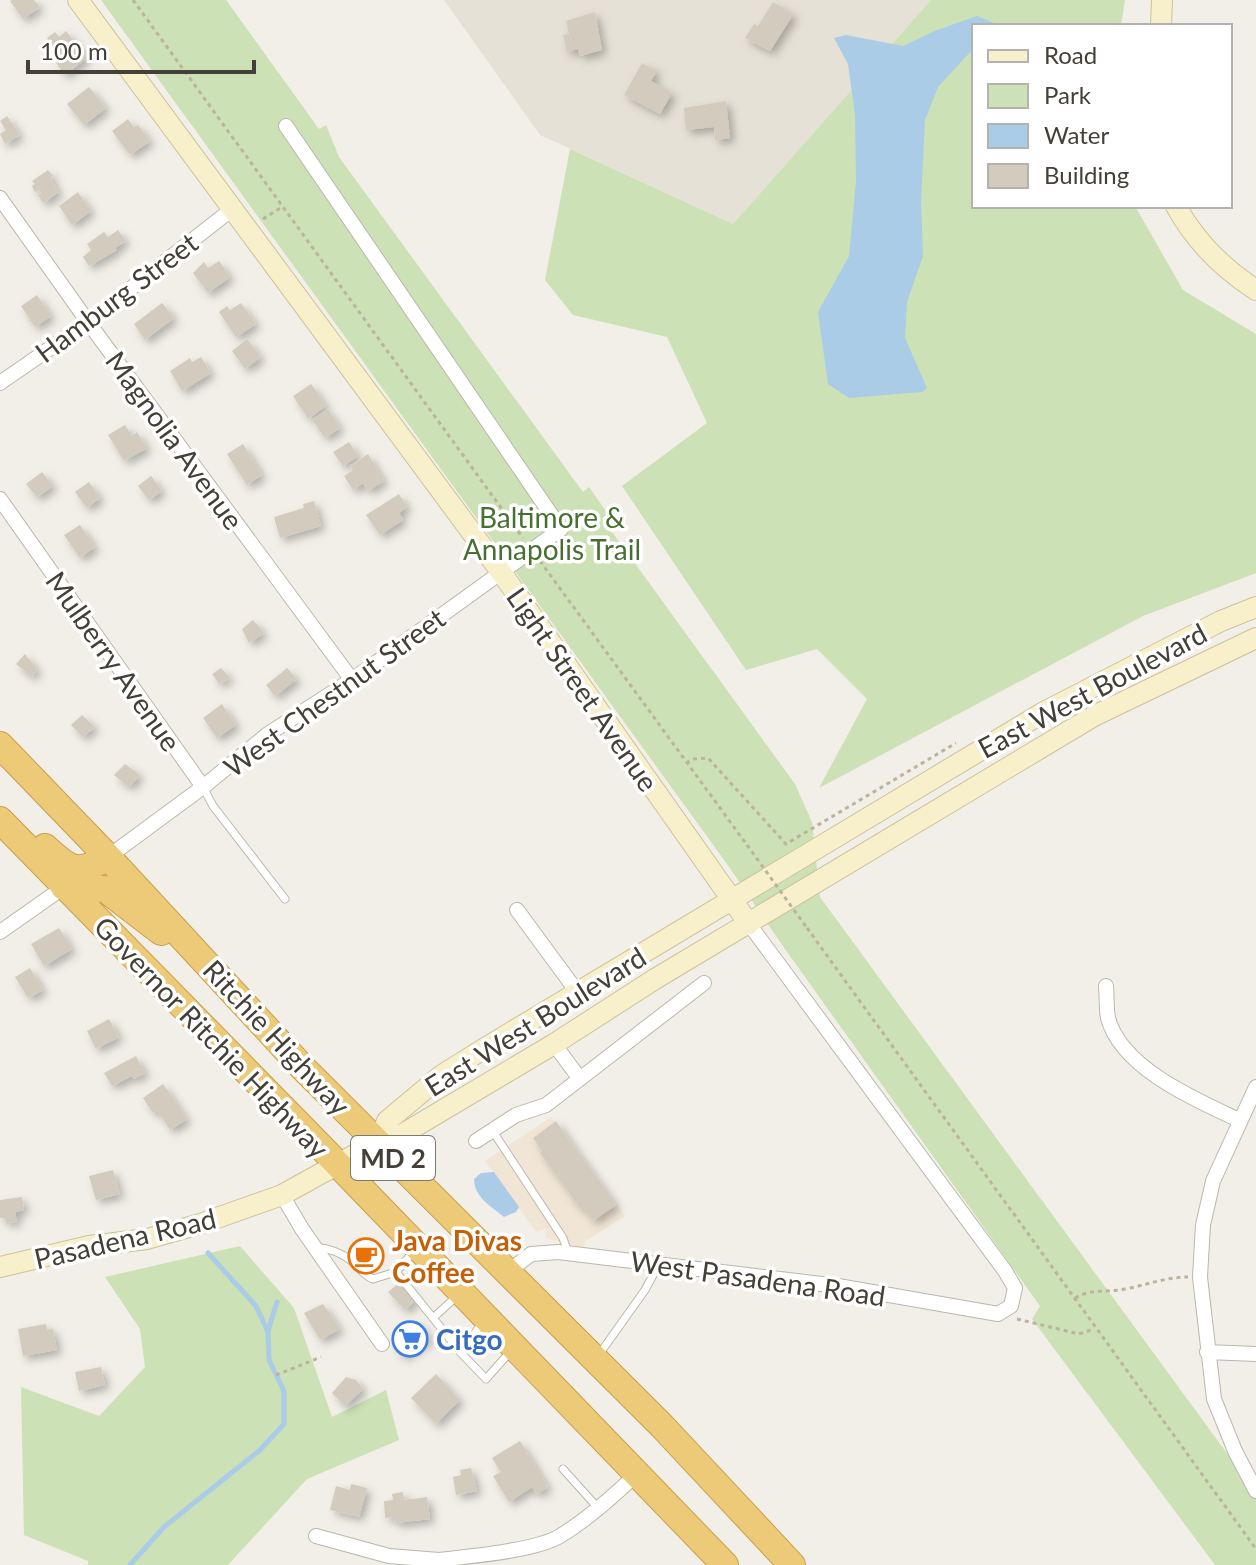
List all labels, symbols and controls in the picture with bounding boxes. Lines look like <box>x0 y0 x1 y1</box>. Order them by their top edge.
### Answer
scale bar <box>28 24 254 74</box>
legend <box>972 24 1232 208</box>
text: 100 m <box>40 36 108 65</box>
text: Road <box>1044 40 1097 69</box>
text: Park <box>1044 80 1092 109</box>
text: Water <box>1044 120 1109 149</box>
text: Building <box>1044 160 1129 189</box>
street label: Hamburg Street <box>28 225 204 369</box>
street label: Magnolia Avenue <box>99 344 251 536</box>
park label: Baltimore & Annapolis Trail <box>463 500 641 566</box>
street label: Mulberry Avenue <box>39 565 189 757</box>
street label: Light Street Avenue <box>500 581 666 797</box>
street label: West Chestnut Street <box>217 600 451 784</box>
street label: East West Boulevard <box>972 615 1212 765</box>
street label: Governor Ritchie Highway <box>88 909 336 1165</box>
street label: East West Boulevard <box>418 939 652 1103</box>
street label: Ritchie Highway <box>197 953 357 1121</box>
road number: MD 2 <box>351 1136 435 1180</box>
street label: Pasadena Road <box>31 1201 219 1275</box>
place label: Java Divas Coffee <box>392 1223 522 1289</box>
cafe icon: Java Divas Coffee <box>347 1237 385 1275</box>
street label: West Pasadena Road <box>628 1243 888 1313</box>
supermarket icon: Citgo <box>391 1320 429 1358</box>
place label: Citgo <box>436 1322 503 1356</box>

